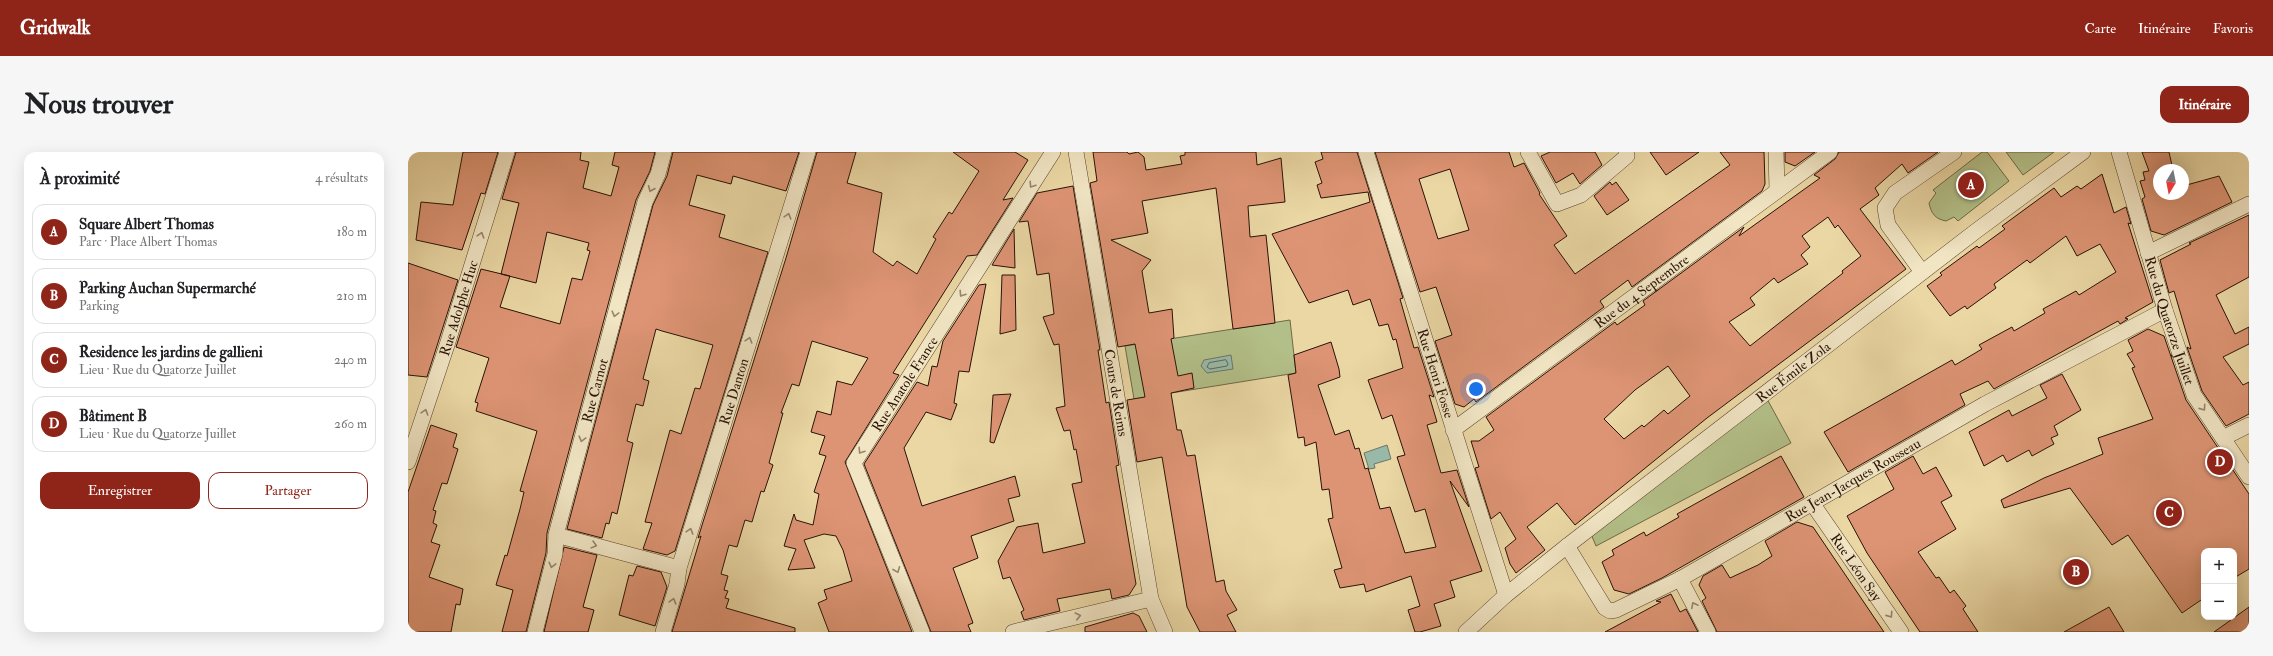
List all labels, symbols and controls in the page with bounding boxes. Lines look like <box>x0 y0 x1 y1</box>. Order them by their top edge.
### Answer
text: Gridwalk <box>20 16 91 40</box>
text: Carte <box>2085 20 2116 37</box>
text: Itinéraire <box>2138 20 2191 37</box>
text: Favoris <box>2213 20 2253 37</box>
button: Itinéraire <box>2160 86 2249 123</box>
text: Nous trouver <box>24 87 173 122</box>
north arrow <box>2153 164 2189 200</box>
text: À proximité <box>40 168 120 189</box>
text: 4 résultats <box>315 170 368 186</box>
pin: A <box>1958 170 1984 200</box>
one-way arrow <box>1029 181 1037 188</box>
one-way arrow <box>648 185 656 192</box>
one-way arrow <box>783 213 792 220</box>
text: Square Albert Thomas <box>79 215 214 234</box>
text: A <box>50 224 58 240</box>
text: 180 m <box>337 224 367 240</box>
one-way arrow <box>476 232 485 239</box>
text: Parc · Place Albert Thomas <box>79 234 217 250</box>
street label: Rue du 4 Septembre <box>1591 251 1692 332</box>
street label: Rue du Quatorze Juillet <box>2141 254 2198 387</box>
street label: Rue Adolphe Huc <box>435 258 481 358</box>
text: Parking Auchan Supermarché <box>79 279 256 298</box>
text: B <box>50 288 58 304</box>
text: 210 m <box>336 288 367 304</box>
one-way arrow <box>959 290 966 297</box>
text: Parking <box>79 298 119 314</box>
one-way arrow <box>611 310 620 317</box>
street label: Rue Henri Fosse <box>1414 326 1458 420</box>
street label: Rue Anatole France <box>868 333 941 435</box>
one-way arrow <box>744 337 753 344</box>
street label: Rue Émile Zola <box>1752 338 1834 406</box>
text: Residence les jardins de gallieni <box>79 343 263 362</box>
street label: Cours de Reims <box>1101 348 1132 438</box>
text: C <box>49 352 59 368</box>
text: 240 m <box>334 352 367 368</box>
street label: Rue Carnot <box>578 356 611 425</box>
street label: Rue Danton <box>715 356 752 427</box>
text: Lieu · Rue du Quatorze Juillet <box>79 362 236 378</box>
your location <box>1466 379 1486 399</box>
one-way arrow <box>2198 404 2206 411</box>
text: Bâtiment B <box>79 407 147 426</box>
one-way arrow <box>420 409 429 416</box>
text: D <box>49 416 59 432</box>
text: 260 m <box>334 416 367 432</box>
text: Lieu · Rue du Quatorze Juillet <box>79 426 236 442</box>
street label: Rue Jean-Jacques Rousseau <box>1782 434 1924 525</box>
one-way arrow <box>578 436 586 442</box>
one-way arrow <box>859 447 866 454</box>
pin: D <box>2207 447 2233 477</box>
button: Enregistrer <box>40 472 200 509</box>
button: Partager <box>208 472 368 509</box>
pin: C <box>2156 498 2182 528</box>
one-way arrow <box>685 528 694 535</box>
street label: Rue Léon Say <box>1827 530 1886 606</box>
one-way arrow <box>590 540 597 549</box>
map controls <box>2201 548 2237 620</box>
button: + <box>2201 548 2237 584</box>
pin: B <box>2063 557 2089 587</box>
one-way arrow <box>548 562 557 569</box>
one-way arrow <box>892 566 900 574</box>
button: − <box>2201 584 2237 620</box>
one-way arrow <box>668 597 677 604</box>
one-way arrow <box>1691 602 1699 610</box>
one-way arrow <box>1885 611 1892 618</box>
one-way arrow <box>1075 612 1082 621</box>

